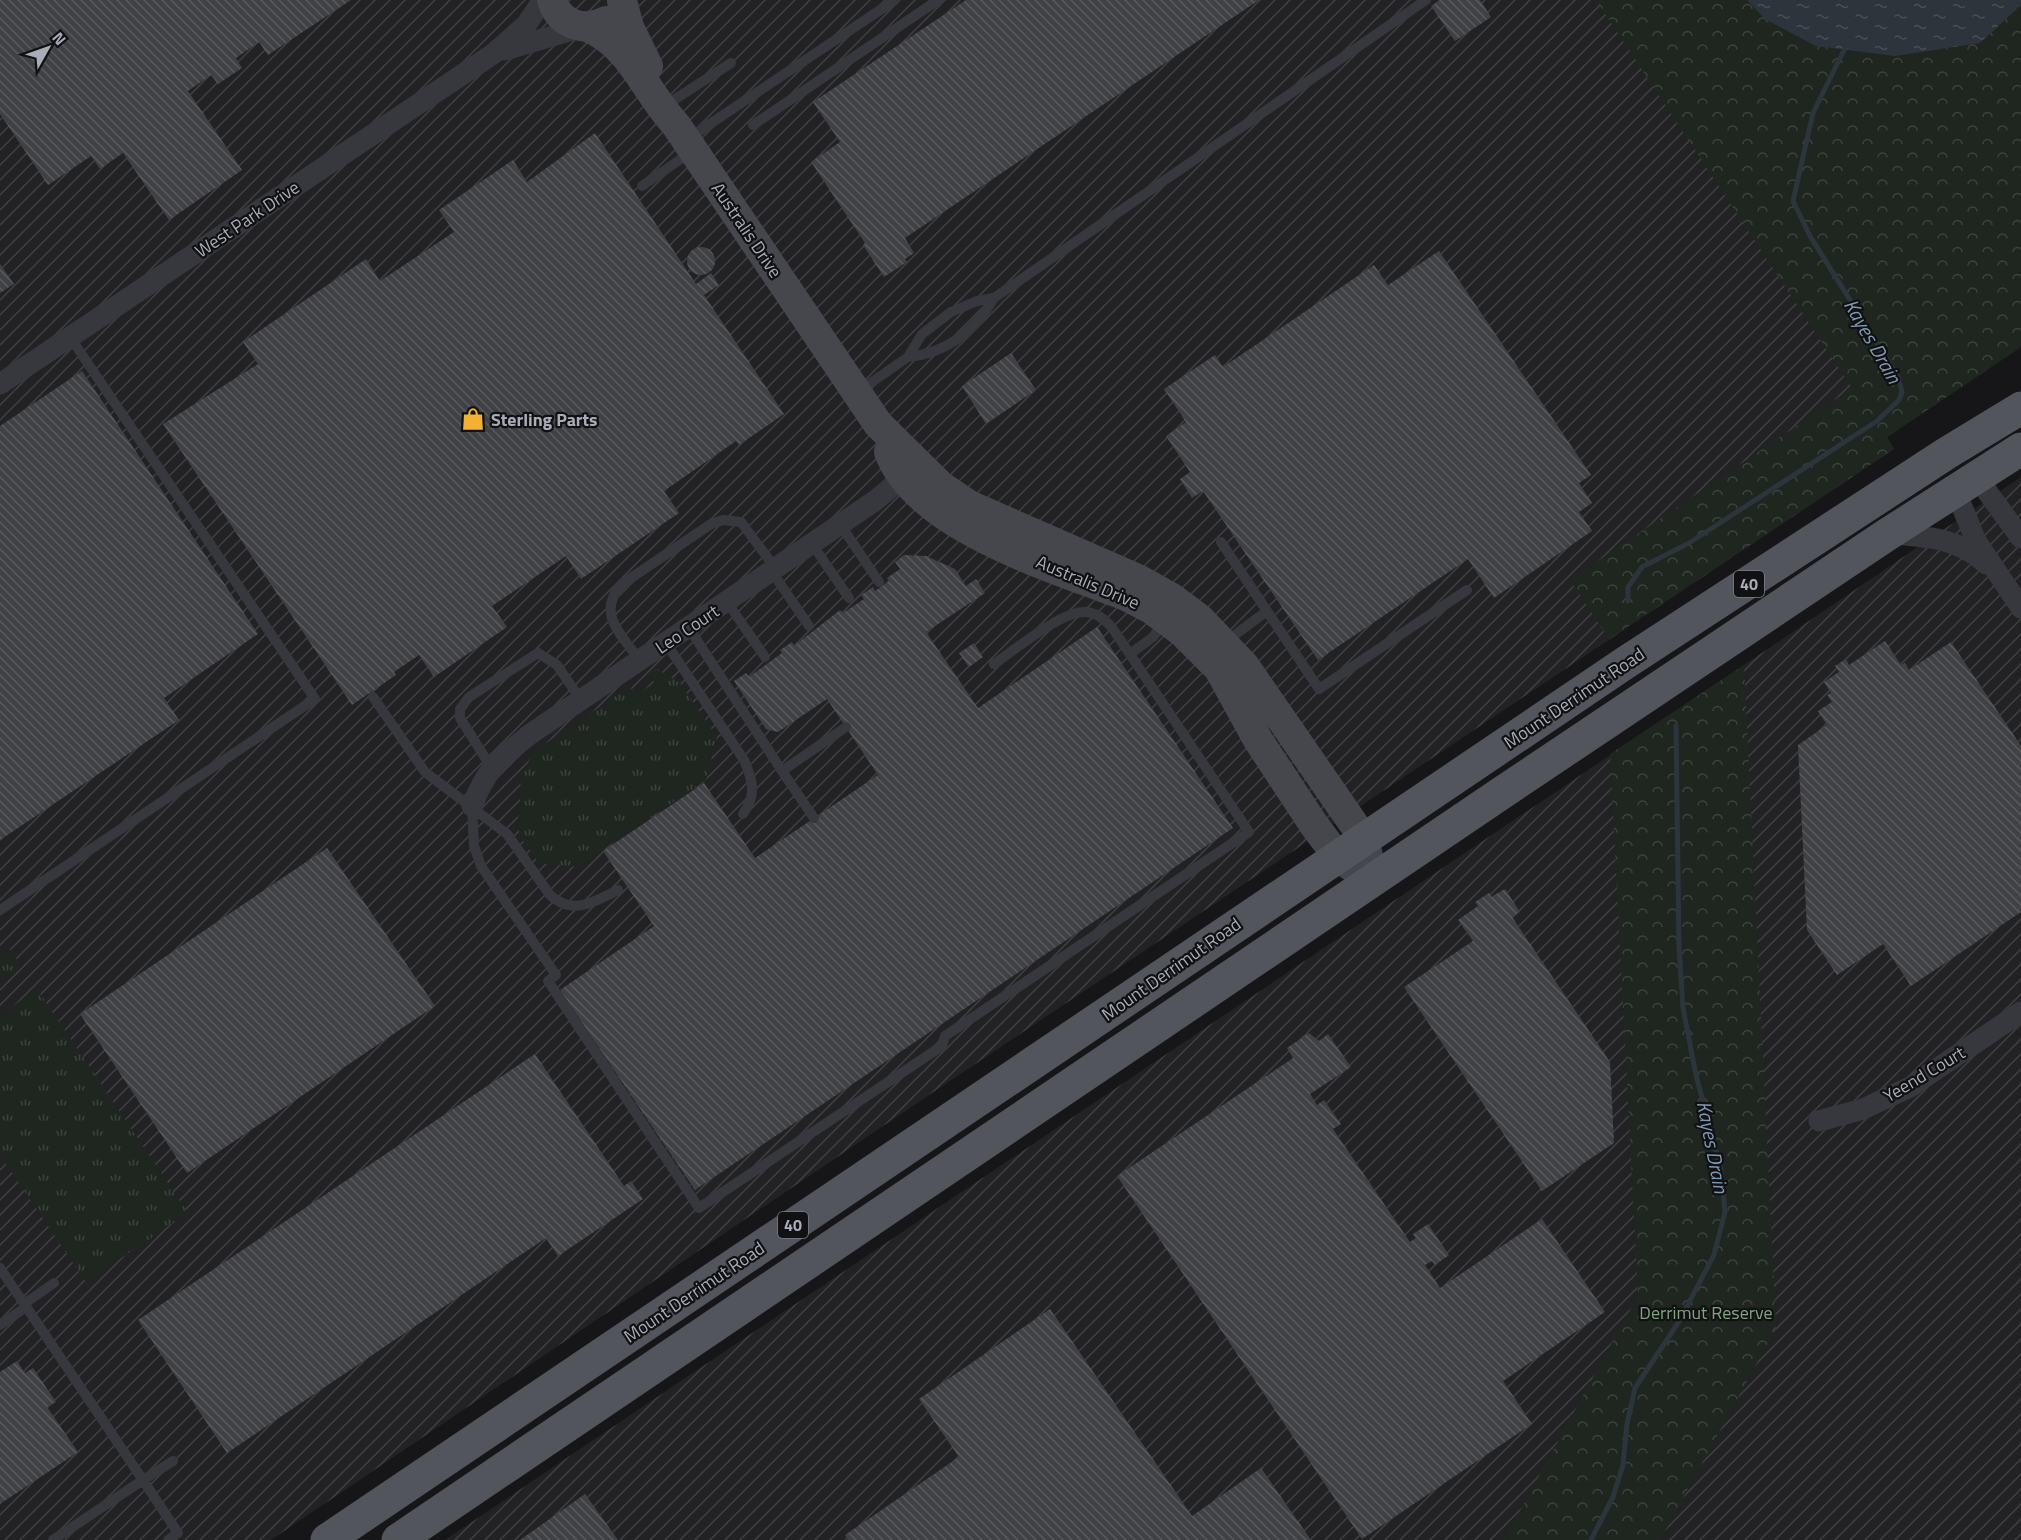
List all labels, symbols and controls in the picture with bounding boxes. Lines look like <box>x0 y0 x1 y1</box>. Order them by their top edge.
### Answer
north arrow <box>18 18 78 78</box>
text: N <box>47 26 72 50</box>
street label: West Park Drive <box>189 174 305 264</box>
street label: Australis Drive <box>705 177 789 283</box>
water label: Kayes Drain <box>1836 293 1910 390</box>
shop icon: Sterling Parts <box>460 406 486 432</box>
place label: Sterling Parts <box>491 406 598 433</box>
street label: Australis Drive <box>1032 548 1144 616</box>
road number: 40 <box>1734 571 1764 597</box>
street label: Leo Court <box>649 597 725 660</box>
street label: Mount Derrimut Road <box>1498 641 1650 755</box>
street label: Mount Derrimut Road <box>1096 911 1246 1027</box>
street label: Yeend Court <box>1878 1039 1971 1109</box>
water label: Kayes Drain <box>1689 1098 1737 1197</box>
road number: 40 <box>778 1212 808 1238</box>
street label: Mount Derrimut Road <box>618 1235 770 1349</box>
park label: Derrimut Reserve <box>1639 1299 1773 1326</box>

